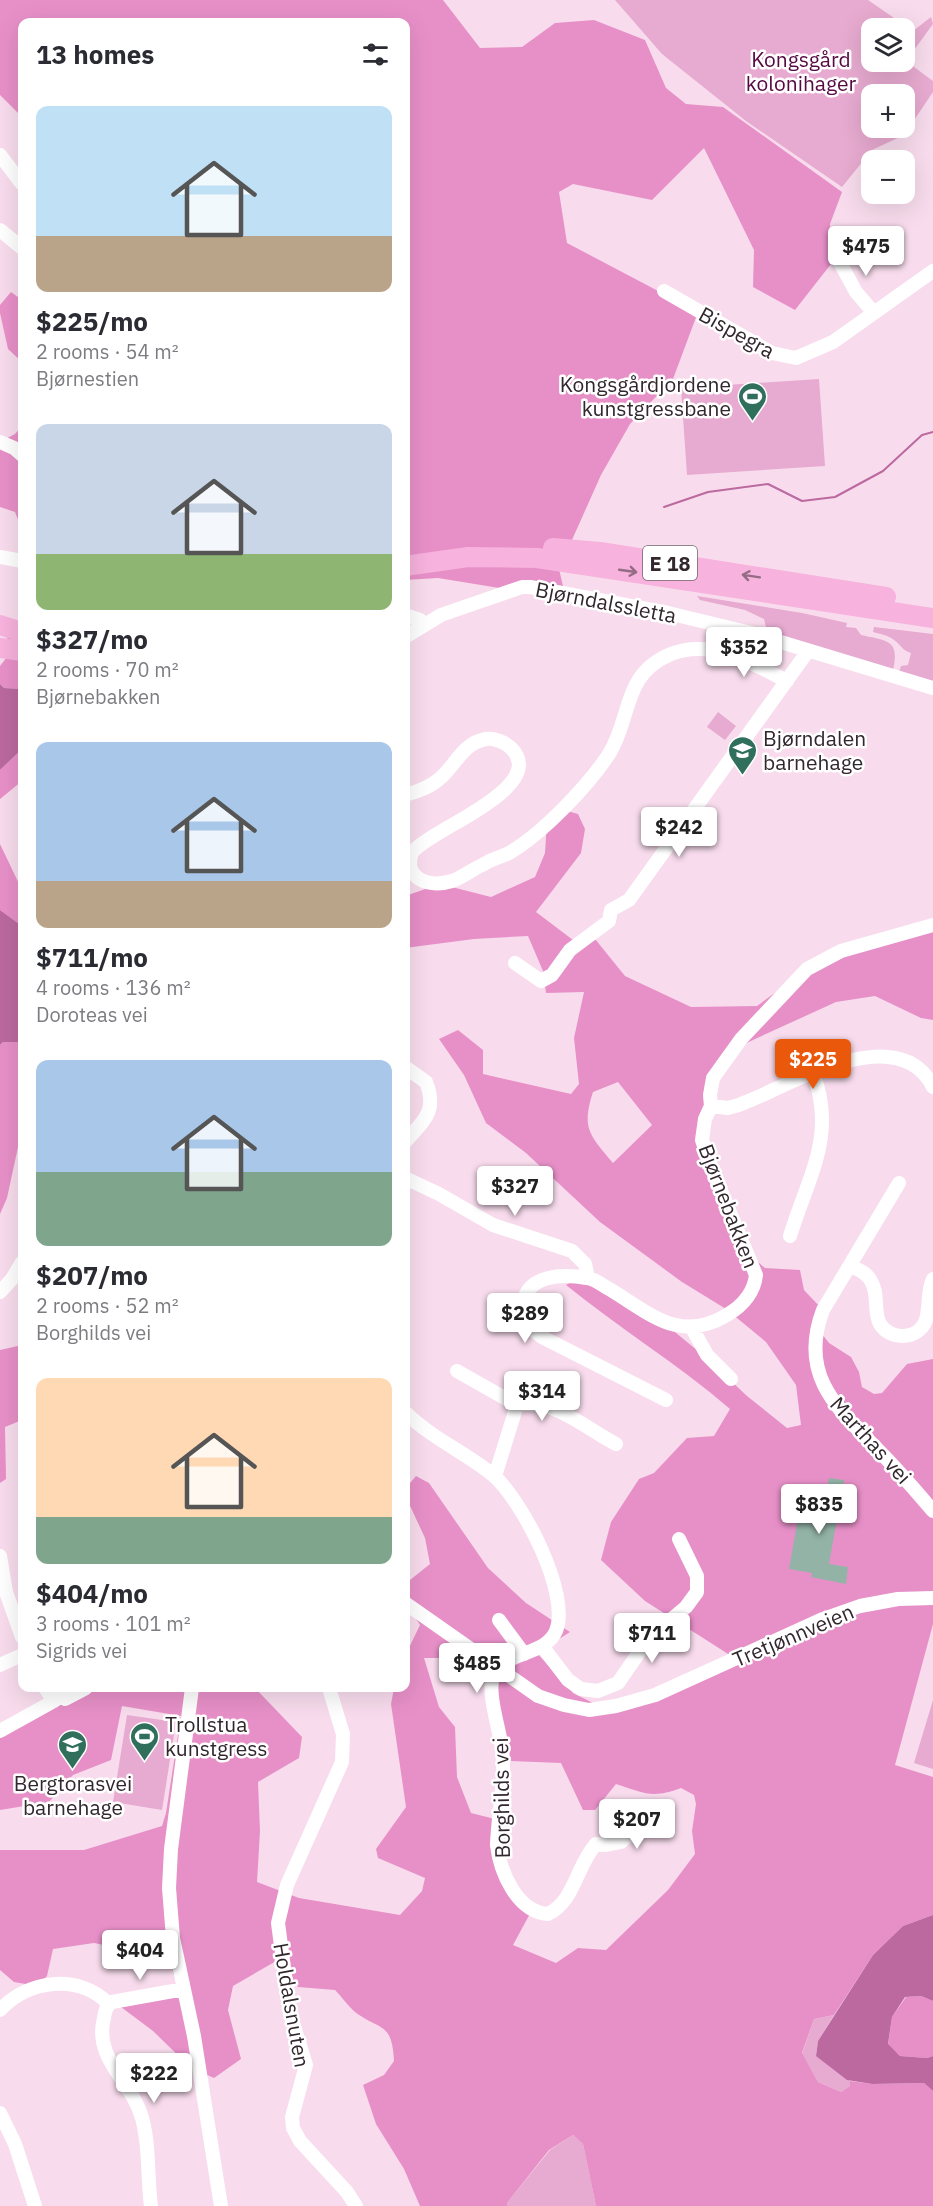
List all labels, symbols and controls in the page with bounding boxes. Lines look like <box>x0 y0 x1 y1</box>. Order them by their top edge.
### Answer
map controls <box>861 18 915 204</box>
button: layers <box>861 18 915 72</box>
text: 13 homes <box>36 37 154 71</box>
icon: filters <box>359 38 392 71</box>
park label: Kongsgård kolonihager <box>746 45 857 97</box>
button: + <box>861 84 915 138</box>
icon: home <box>160 145 268 253</box>
button: − <box>861 150 915 204</box>
pin: $475 <box>830 226 902 277</box>
text: $475 <box>842 232 890 259</box>
street label: Bispegra <box>694 300 780 364</box>
text: $225/mo <box>36 304 148 338</box>
text: 2 rooms · 54 m² <box>36 338 179 365</box>
text: Bjørnestien <box>36 365 139 392</box>
place label: Kongsgårdjordene kunstgressbane <box>560 370 731 422</box>
sports icon: Kongsgårdjordene kunstgressbane <box>736 380 768 422</box>
icon: home <box>160 463 268 571</box>
road number: E 18 <box>643 546 697 580</box>
one-way arrow <box>618 566 638 577</box>
one-way arrow <box>741 570 761 581</box>
street label: Bjørndalssletta <box>533 575 679 629</box>
text: $327/mo <box>36 622 148 656</box>
pin: $352 <box>708 627 780 678</box>
text: $352 <box>720 633 768 660</box>
text: 2 rooms · 70 m² <box>36 656 179 683</box>
text: Bjørnebakken <box>36 683 160 710</box>
place label: Bjørndalen barnehage <box>763 724 866 776</box>
school or university icon: Bjørndalen barnehage <box>726 734 758 776</box>
icon: home <box>160 781 268 889</box>
pin: $242 <box>643 807 715 858</box>
text: $242 <box>655 813 703 840</box>
text: $711/mo <box>36 940 148 974</box>
text: 4 rooms · 136 m² <box>36 974 191 1001</box>
text: Doroteas vei <box>36 1001 148 1028</box>
pin: $225 <box>777 1039 849 1090</box>
text: $225 <box>789 1045 837 1072</box>
icon: home <box>160 1099 268 1207</box>
street label: Bjørnebakken <box>693 1140 765 1272</box>
pin: $327 <box>479 1166 551 1217</box>
text: $327 <box>491 1172 539 1199</box>
text: $207/mo <box>36 1258 148 1292</box>
text: 2 rooms · 52 m² <box>36 1292 179 1319</box>
pin: $289 <box>489 1293 561 1344</box>
text: $289 <box>501 1299 549 1326</box>
text: Borghilds vei <box>36 1319 151 1346</box>
pin: $314 <box>506 1371 578 1422</box>
text: $314 <box>518 1377 566 1404</box>
street label: Marthas vei <box>824 1390 918 1490</box>
icon: home <box>160 1417 268 1525</box>
pin: $835 <box>783 1484 855 1535</box>
text: $835 <box>795 1490 843 1517</box>
text: $404/mo <box>36 1576 148 1610</box>
street label: Tretjønnveien <box>728 1597 858 1673</box>
text: 3 rooms · 101 m² <box>36 1610 191 1637</box>
pin: $711 <box>616 1613 688 1664</box>
text: $711 <box>628 1619 676 1646</box>
text: Sigrids vei <box>36 1637 127 1664</box>
pin: $485 <box>441 1643 513 1694</box>
text: $485 <box>453 1649 501 1676</box>
place label: Trollstua kunstgress <box>165 1710 268 1762</box>
sports icon: Trollstua kunstgress <box>128 1720 160 1762</box>
school or university icon: Bergtorasvei barnehage <box>57 1728 89 1770</box>
street label: Borghilds vei <box>486 1737 516 1859</box>
place label: Bergtorasvei barnehage <box>14 1769 132 1821</box>
pin: $207 <box>601 1799 673 1850</box>
text: $207 <box>613 1805 661 1832</box>
pin: $404 <box>104 1930 176 1981</box>
text: $404 <box>116 1936 164 1963</box>
street label: Holdalsnuten <box>267 1940 317 2070</box>
pin: $222 <box>118 2053 190 2104</box>
text: $222 <box>130 2059 178 2086</box>

